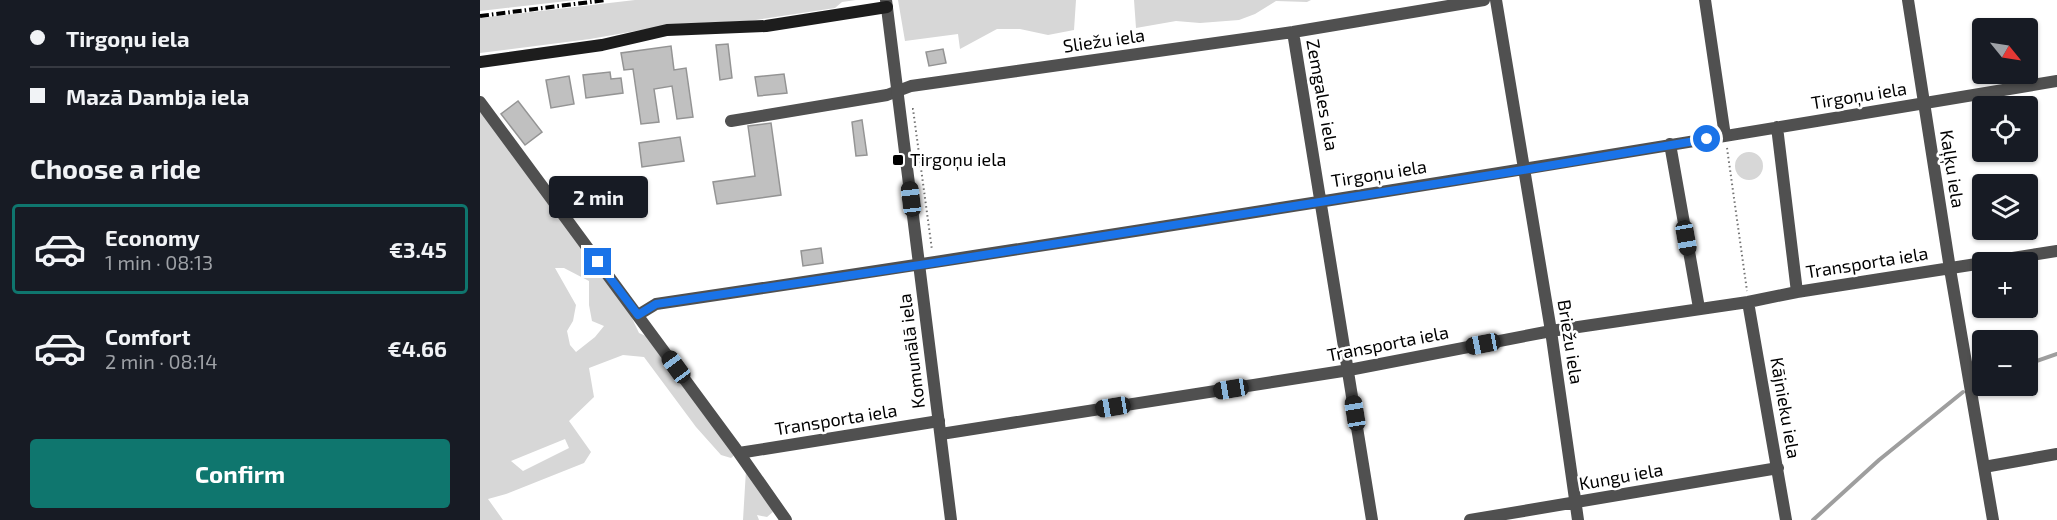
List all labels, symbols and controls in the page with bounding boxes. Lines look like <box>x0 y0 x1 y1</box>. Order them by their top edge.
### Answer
north arrow <box>1972 18 2038 84</box>
map controls <box>1972 18 2038 396</box>
street label: Sliežu iela <box>1062 23 1146 57</box>
text: Tirgoņu iela <box>66 25 190 51</box>
street label: Zemgales iela <box>1302 37 1344 152</box>
street label: Tirgoņu iela <box>1810 77 1908 114</box>
text: Mazā Dambja iela <box>66 83 249 109</box>
button: locate <box>1972 96 2038 162</box>
route start <box>1693 125 1720 152</box>
street label: Kaļķu iela <box>1935 128 1970 210</box>
place label: Tirgoņu iela <box>910 148 1006 171</box>
text: Choose a ride <box>30 152 201 184</box>
marker: Tirgoņu iela <box>891 153 905 167</box>
street label: Tirgoņu iela <box>1330 155 1428 192</box>
button: layers <box>1972 174 2038 240</box>
callout: 2 min <box>548 175 648 217</box>
car <box>900 180 922 218</box>
text: 2 min <box>573 185 624 209</box>
car <box>1674 219 1698 257</box>
icon: car <box>33 222 87 276</box>
text: Economy <box>105 224 200 250</box>
text: €3.45 <box>389 236 447 262</box>
street label: Transporta iela <box>1804 241 1930 283</box>
route end <box>584 248 611 275</box>
text: 1 min · 08:13 <box>105 250 213 274</box>
button: + <box>1972 252 2038 318</box>
street label: Komunālā iela <box>893 292 929 410</box>
street label: Briežu iela <box>1553 298 1589 386</box>
street label: Transporta iela <box>1325 320 1451 366</box>
icon: car <box>33 321 87 375</box>
text: Comfort <box>105 323 190 349</box>
button: − <box>1972 330 2038 396</box>
car <box>1464 332 1502 356</box>
text: €4.66 <box>388 335 447 361</box>
car <box>658 347 694 387</box>
text: 2 min · 08:14 <box>105 349 218 373</box>
street label: Kājnieku iela <box>1766 355 1806 460</box>
car <box>1212 377 1250 401</box>
car <box>1343 394 1367 432</box>
car <box>1094 395 1132 419</box>
street label: Transporta iela <box>773 398 899 440</box>
button: Confirm <box>30 439 450 508</box>
street label: Kungu iela <box>1577 458 1665 494</box>

